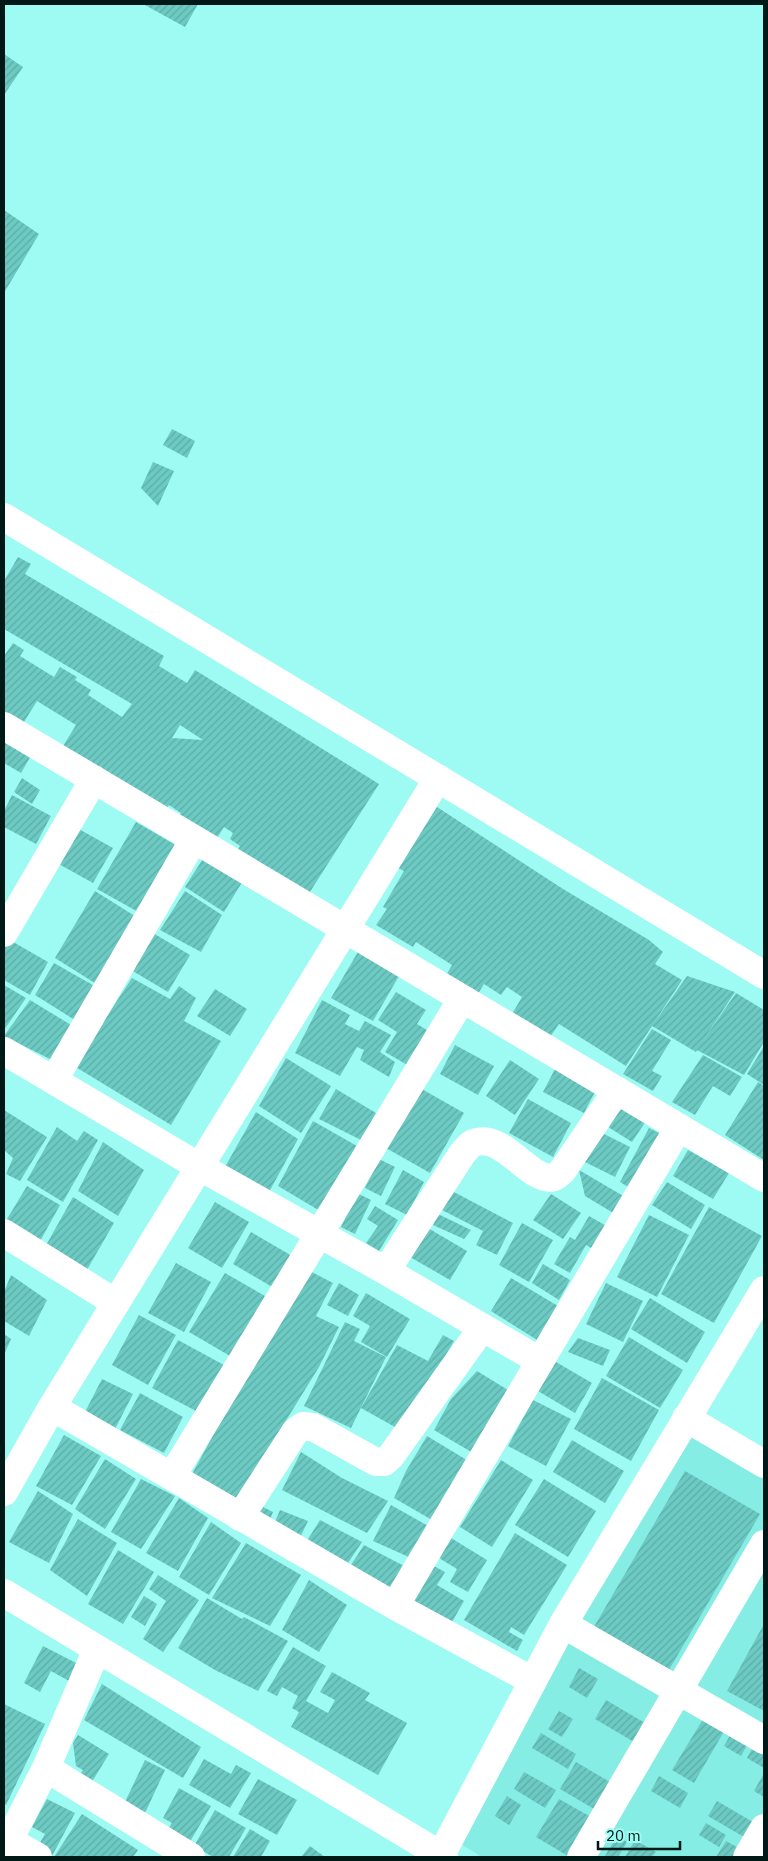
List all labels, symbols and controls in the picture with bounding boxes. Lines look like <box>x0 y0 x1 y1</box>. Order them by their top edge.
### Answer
scale bar <box>598 1818 680 1850</box>
text: 20 m <box>606 1826 641 1845</box>

